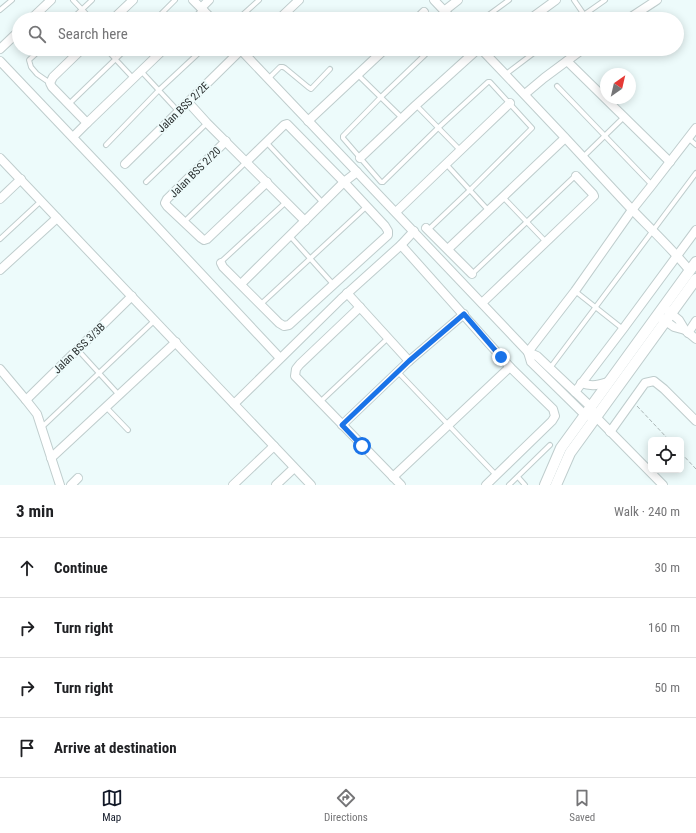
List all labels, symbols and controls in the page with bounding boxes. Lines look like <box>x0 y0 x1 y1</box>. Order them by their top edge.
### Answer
search box <box>12 12 684 56</box>
icon: search <box>26 23 48 45</box>
text: Search here <box>58 25 128 43</box>
north arrow <box>600 68 636 104</box>
street label: Jalan BSS 2/2E <box>155 79 212 135</box>
street label: Jalan BSS 2/20 <box>167 144 223 200</box>
street label: Jalan BSS 3/3B <box>51 320 108 376</box>
route end <box>492 348 510 366</box>
route start <box>353 437 371 455</box>
map controls <box>648 437 684 473</box>
button: locate <box>648 437 684 473</box>
text: 3 min <box>16 501 54 521</box>
text: Walk · 240 m <box>614 504 680 519</box>
icon: ahead <box>16 557 38 579</box>
text: Continue <box>54 559 108 577</box>
text: 30 m <box>654 560 680 575</box>
icon: right <box>16 617 38 639</box>
text: Turn right <box>54 619 113 637</box>
text: 160 m <box>648 620 680 635</box>
icon: right <box>16 677 38 699</box>
text: Turn right <box>54 679 113 697</box>
text: 50 m <box>654 680 680 695</box>
icon: arrive <box>16 737 38 759</box>
text: Arrive at destination <box>54 739 177 757</box>
tab: Map <box>101 787 123 824</box>
tab: Directions <box>324 787 368 824</box>
tab: Saved <box>569 787 595 824</box>

